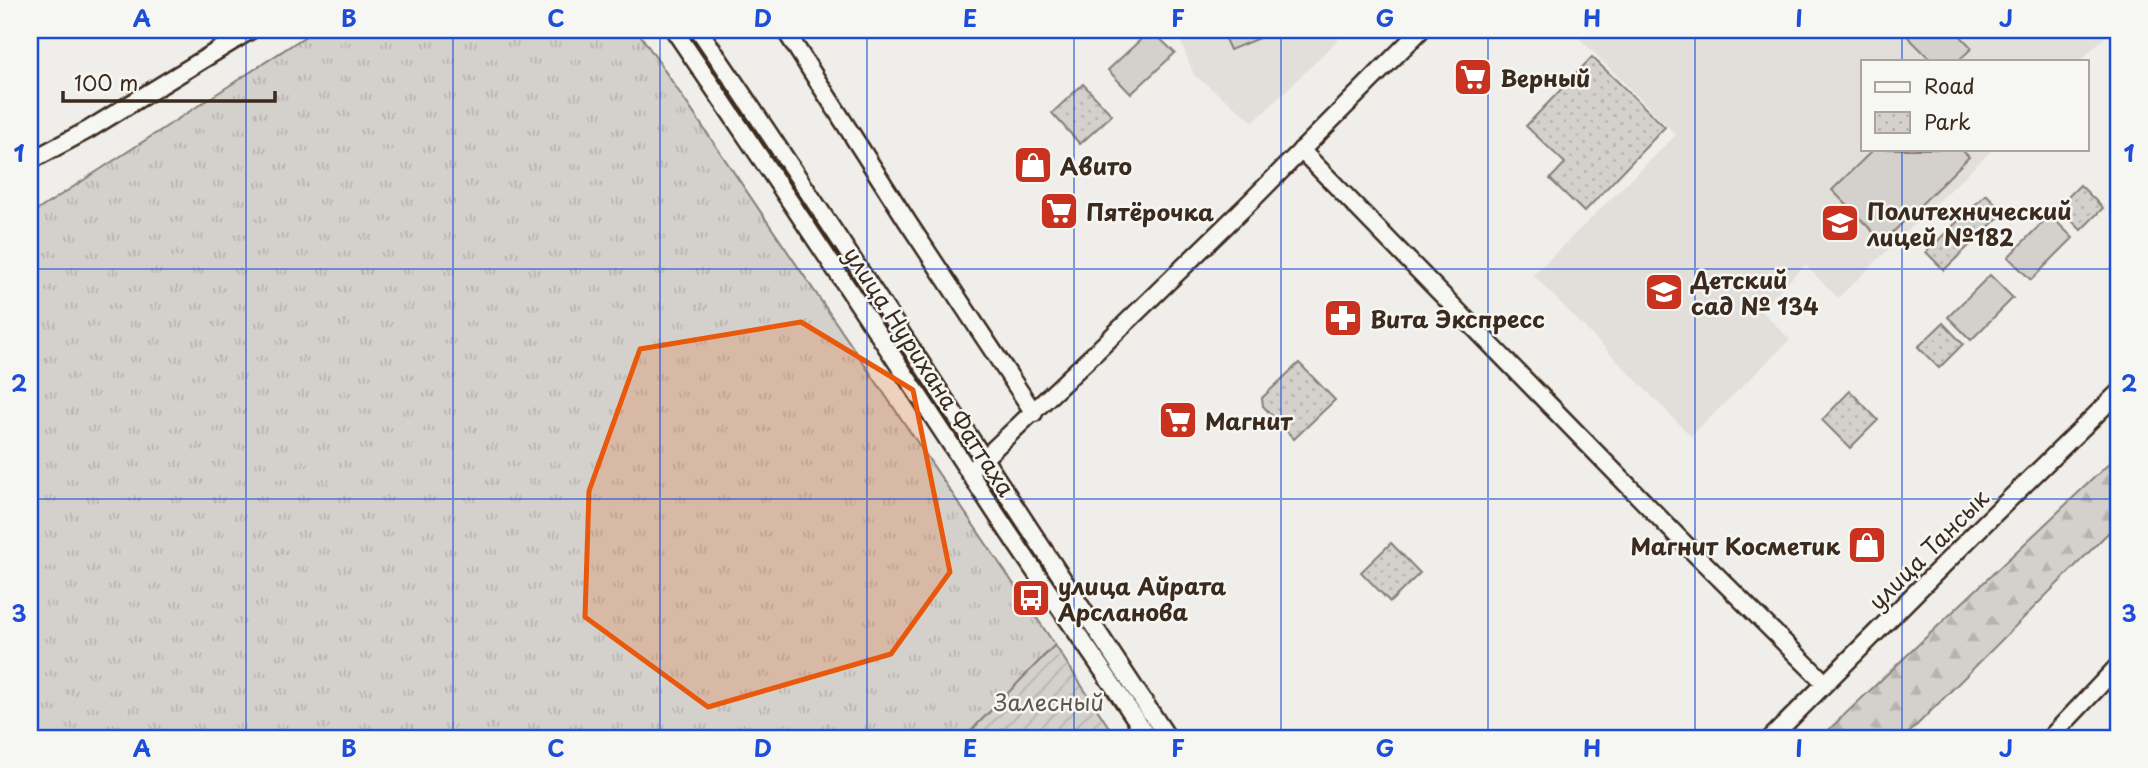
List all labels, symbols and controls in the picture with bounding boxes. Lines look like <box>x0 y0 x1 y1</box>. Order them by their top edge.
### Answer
text: A <box>133 0 151 35</box>
text: B <box>341 0 357 35</box>
text: C <box>547 0 565 35</box>
text: D <box>754 0 772 35</box>
text: E <box>963 0 977 35</box>
text: F <box>1171 0 1185 35</box>
text: G <box>1376 0 1394 35</box>
text: H <box>1583 0 1601 35</box>
text: I <box>1795 0 1803 35</box>
text: J <box>1999 0 2013 35</box>
supermarket icon: Верный <box>1452 56 1494 98</box>
scale bar <box>63 60 275 104</box>
place label: Верный <box>1500 60 1591 95</box>
legend <box>1861 60 2088 150</box>
text: 100 m <box>74 66 138 98</box>
text: Road <box>1924 69 1975 101</box>
text: Park <box>1924 105 1971 137</box>
text: 1 <box>14 135 25 170</box>
text: 1 <box>2124 135 2135 170</box>
shop icon: Авито <box>1012 144 1054 186</box>
place label: Авито <box>1060 148 1132 183</box>
supermarket icon: Пятёрочка <box>1038 190 1080 232</box>
place label: Политехнический лицей №182 <box>1866 193 2072 254</box>
place label: Пятёрочка <box>1086 194 1214 229</box>
school or university icon: Политехнический лицей №182 <box>1819 202 1861 244</box>
street label: улица Нурихана Фаттаха <box>836 239 1024 503</box>
place label: Детский сад № 134 <box>1690 262 1819 323</box>
school or university icon: Детский сад № 134 <box>1643 271 1685 313</box>
pharmacy icon: Вита Экспресс <box>1322 297 1364 339</box>
place label: Вита Экспресс <box>1370 301 1545 336</box>
text: 2 <box>11 365 27 400</box>
text: 2 <box>2121 365 2137 400</box>
supermarket icon: Магнит <box>1157 399 1199 441</box>
place label: Магнит <box>1205 403 1294 438</box>
street label: улица Тансык <box>1860 480 1997 617</box>
shop icon: Магнит Косметик <box>1846 524 1888 566</box>
place label: Магнит Косметик <box>1630 528 1840 563</box>
place label: улица Айрата Арсланова <box>1057 568 1226 629</box>
bus stop icon: улица Айрата Арсланова <box>1010 577 1052 619</box>
text: 3 <box>11 595 27 630</box>
text: 3 <box>2121 595 2137 630</box>
park label: Залесный <box>993 684 1104 719</box>
text: A <box>133 730 151 765</box>
text: B <box>341 730 357 765</box>
text: C <box>547 730 565 765</box>
text: D <box>754 730 772 765</box>
text: E <box>963 730 977 765</box>
text: F <box>1171 730 1185 765</box>
text: G <box>1376 730 1394 765</box>
text: H <box>1583 730 1601 765</box>
text: I <box>1795 730 1803 765</box>
text: J <box>1999 730 2013 765</box>

